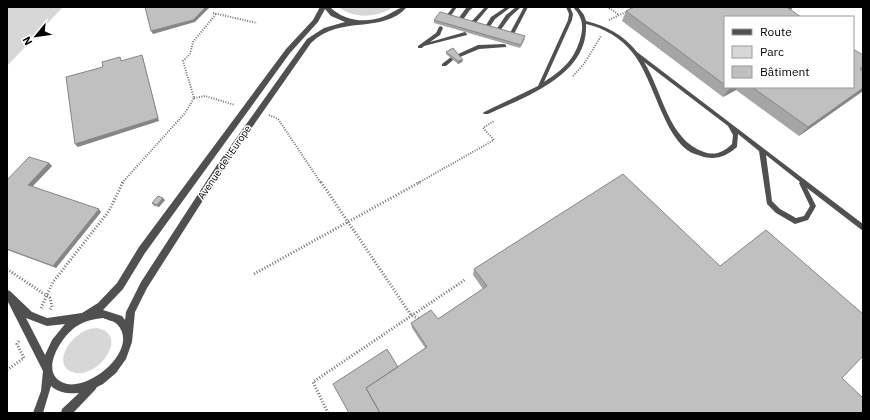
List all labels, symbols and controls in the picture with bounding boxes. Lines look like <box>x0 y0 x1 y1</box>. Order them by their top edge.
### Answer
north arrow <box>16 16 56 56</box>
legend <box>724 16 854 88</box>
text: Route <box>760 24 792 39</box>
text: N <box>19 34 35 48</box>
text: Parc <box>760 44 784 59</box>
text: Bâtiment <box>760 64 810 79</box>
street label: Avenue de l'Europe <box>195 122 254 202</box>

